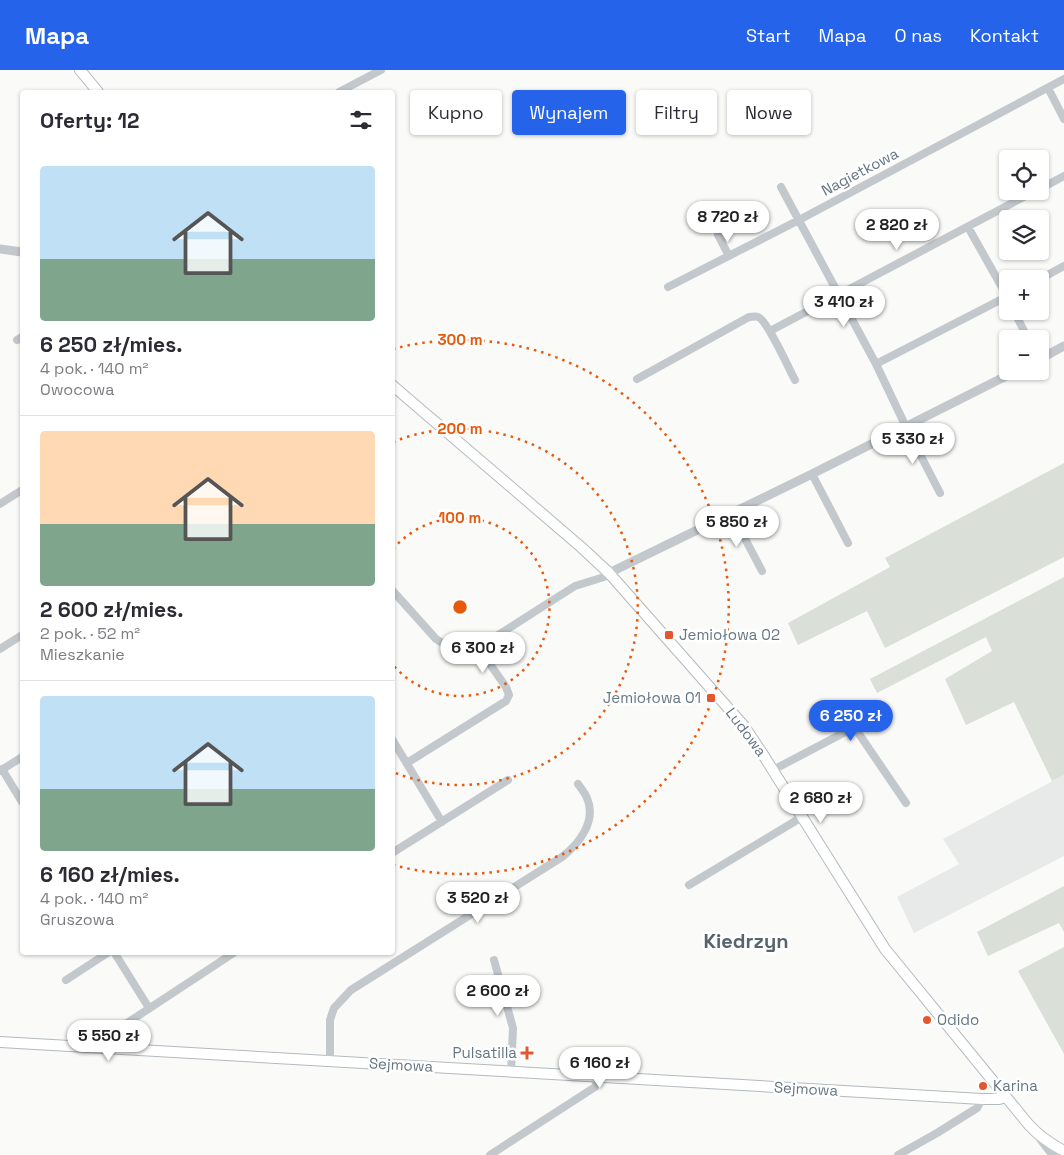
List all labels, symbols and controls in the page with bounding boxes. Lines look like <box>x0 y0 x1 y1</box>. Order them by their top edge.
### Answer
text: Mapa <box>25 20 89 51</box>
text: Start <box>746 24 791 47</box>
text: Mapa <box>819 24 866 47</box>
text: O nas <box>894 24 942 47</box>
text: Kontakt <box>970 24 1039 47</box>
chip: Kupno <box>410 90 502 135</box>
chip: Wynajem <box>512 90 626 135</box>
chip: Filtry <box>636 90 717 135</box>
chip: Nowe <box>727 90 811 135</box>
icon: filters <box>347 106 375 134</box>
text: Oferty: 12 <box>40 107 140 134</box>
street label: Nagietkowa <box>818 143 902 200</box>
map controls <box>999 150 1049 380</box>
button: locate <box>999 150 1049 200</box>
icon: home <box>163 198 253 288</box>
pin: 8 720 zł <box>676 200 780 243</box>
text: 8 720 zł <box>697 206 759 227</box>
pin: 2 820 zł <box>845 208 949 251</box>
button: layers <box>999 210 1049 260</box>
text: 2 820 zł <box>866 214 928 235</box>
button: + <box>999 270 1049 320</box>
pin: 3 410 zł <box>792 286 896 328</box>
text: 3 410 zł <box>814 291 874 312</box>
text: 300 m <box>437 330 483 349</box>
button: − <box>999 330 1049 380</box>
text: 6 250 zł/mies. <box>40 331 182 358</box>
text: 4 pok. · 140 m² <box>40 358 148 379</box>
text: Owocowa <box>40 379 114 400</box>
text: 200 m <box>438 419 482 438</box>
pin: 5 330 zł <box>861 422 965 465</box>
text: 5 330 zł <box>882 428 944 449</box>
icon: home <box>163 464 253 554</box>
pin: 5 850 zł <box>685 506 789 548</box>
text: 100 m <box>439 508 481 527</box>
text: 5 850 zł <box>706 511 768 532</box>
text: 2 600 zł/mies. <box>40 596 183 623</box>
centre of rings <box>451 598 469 616</box>
text: 2 pok. · 52 m² <box>40 623 140 644</box>
place label: Jemiołowa 02 <box>679 625 780 644</box>
marker: Jemiołowa 02 <box>663 629 675 641</box>
pin: 6 300 zł <box>431 632 535 674</box>
text: 6 300 zł <box>451 637 515 658</box>
text: Mieszkanie <box>40 644 125 665</box>
place label: Jemiołowa 01 <box>603 688 701 707</box>
marker: Jemiołowa 01 <box>705 692 717 704</box>
pin: 6 250 zł <box>799 700 903 742</box>
street label: Ludowa <box>722 703 771 760</box>
text: 6 250 zł <box>820 705 882 726</box>
icon: home <box>163 729 253 819</box>
pin: 2 680 zł <box>769 782 873 824</box>
text: 2 680 zł <box>790 787 852 808</box>
text: 6 160 zł/mies. <box>40 861 180 888</box>
pin: 3 520 zł <box>426 882 530 924</box>
text: 3 520 zł <box>447 887 509 908</box>
text: 4 pok. · 140 m² <box>40 888 148 909</box>
text: Gruszowa <box>40 909 114 930</box>
district label: Kiedrzyn <box>703 928 789 954</box>
pin: 2 600 zł <box>446 974 550 1017</box>
text: 2 600 zł <box>466 980 530 1001</box>
place label: Odido <box>937 1010 979 1029</box>
marker: Odido <box>921 1014 933 1026</box>
pin: 5 550 zł <box>57 1020 161 1062</box>
text: 5 550 zł <box>78 1025 140 1046</box>
place label: Pulsatilla <box>453 1043 517 1062</box>
pin: 6 160 zł <box>548 1046 652 1089</box>
marker: Pulsatilla <box>521 1047 533 1059</box>
text: 6 160 zł <box>570 1052 630 1073</box>
street label: Sejmowa <box>368 1053 434 1076</box>
place label: Karina <box>993 1076 1038 1095</box>
street label: Sejmowa <box>773 1077 839 1100</box>
marker: Karina <box>977 1080 989 1092</box>

